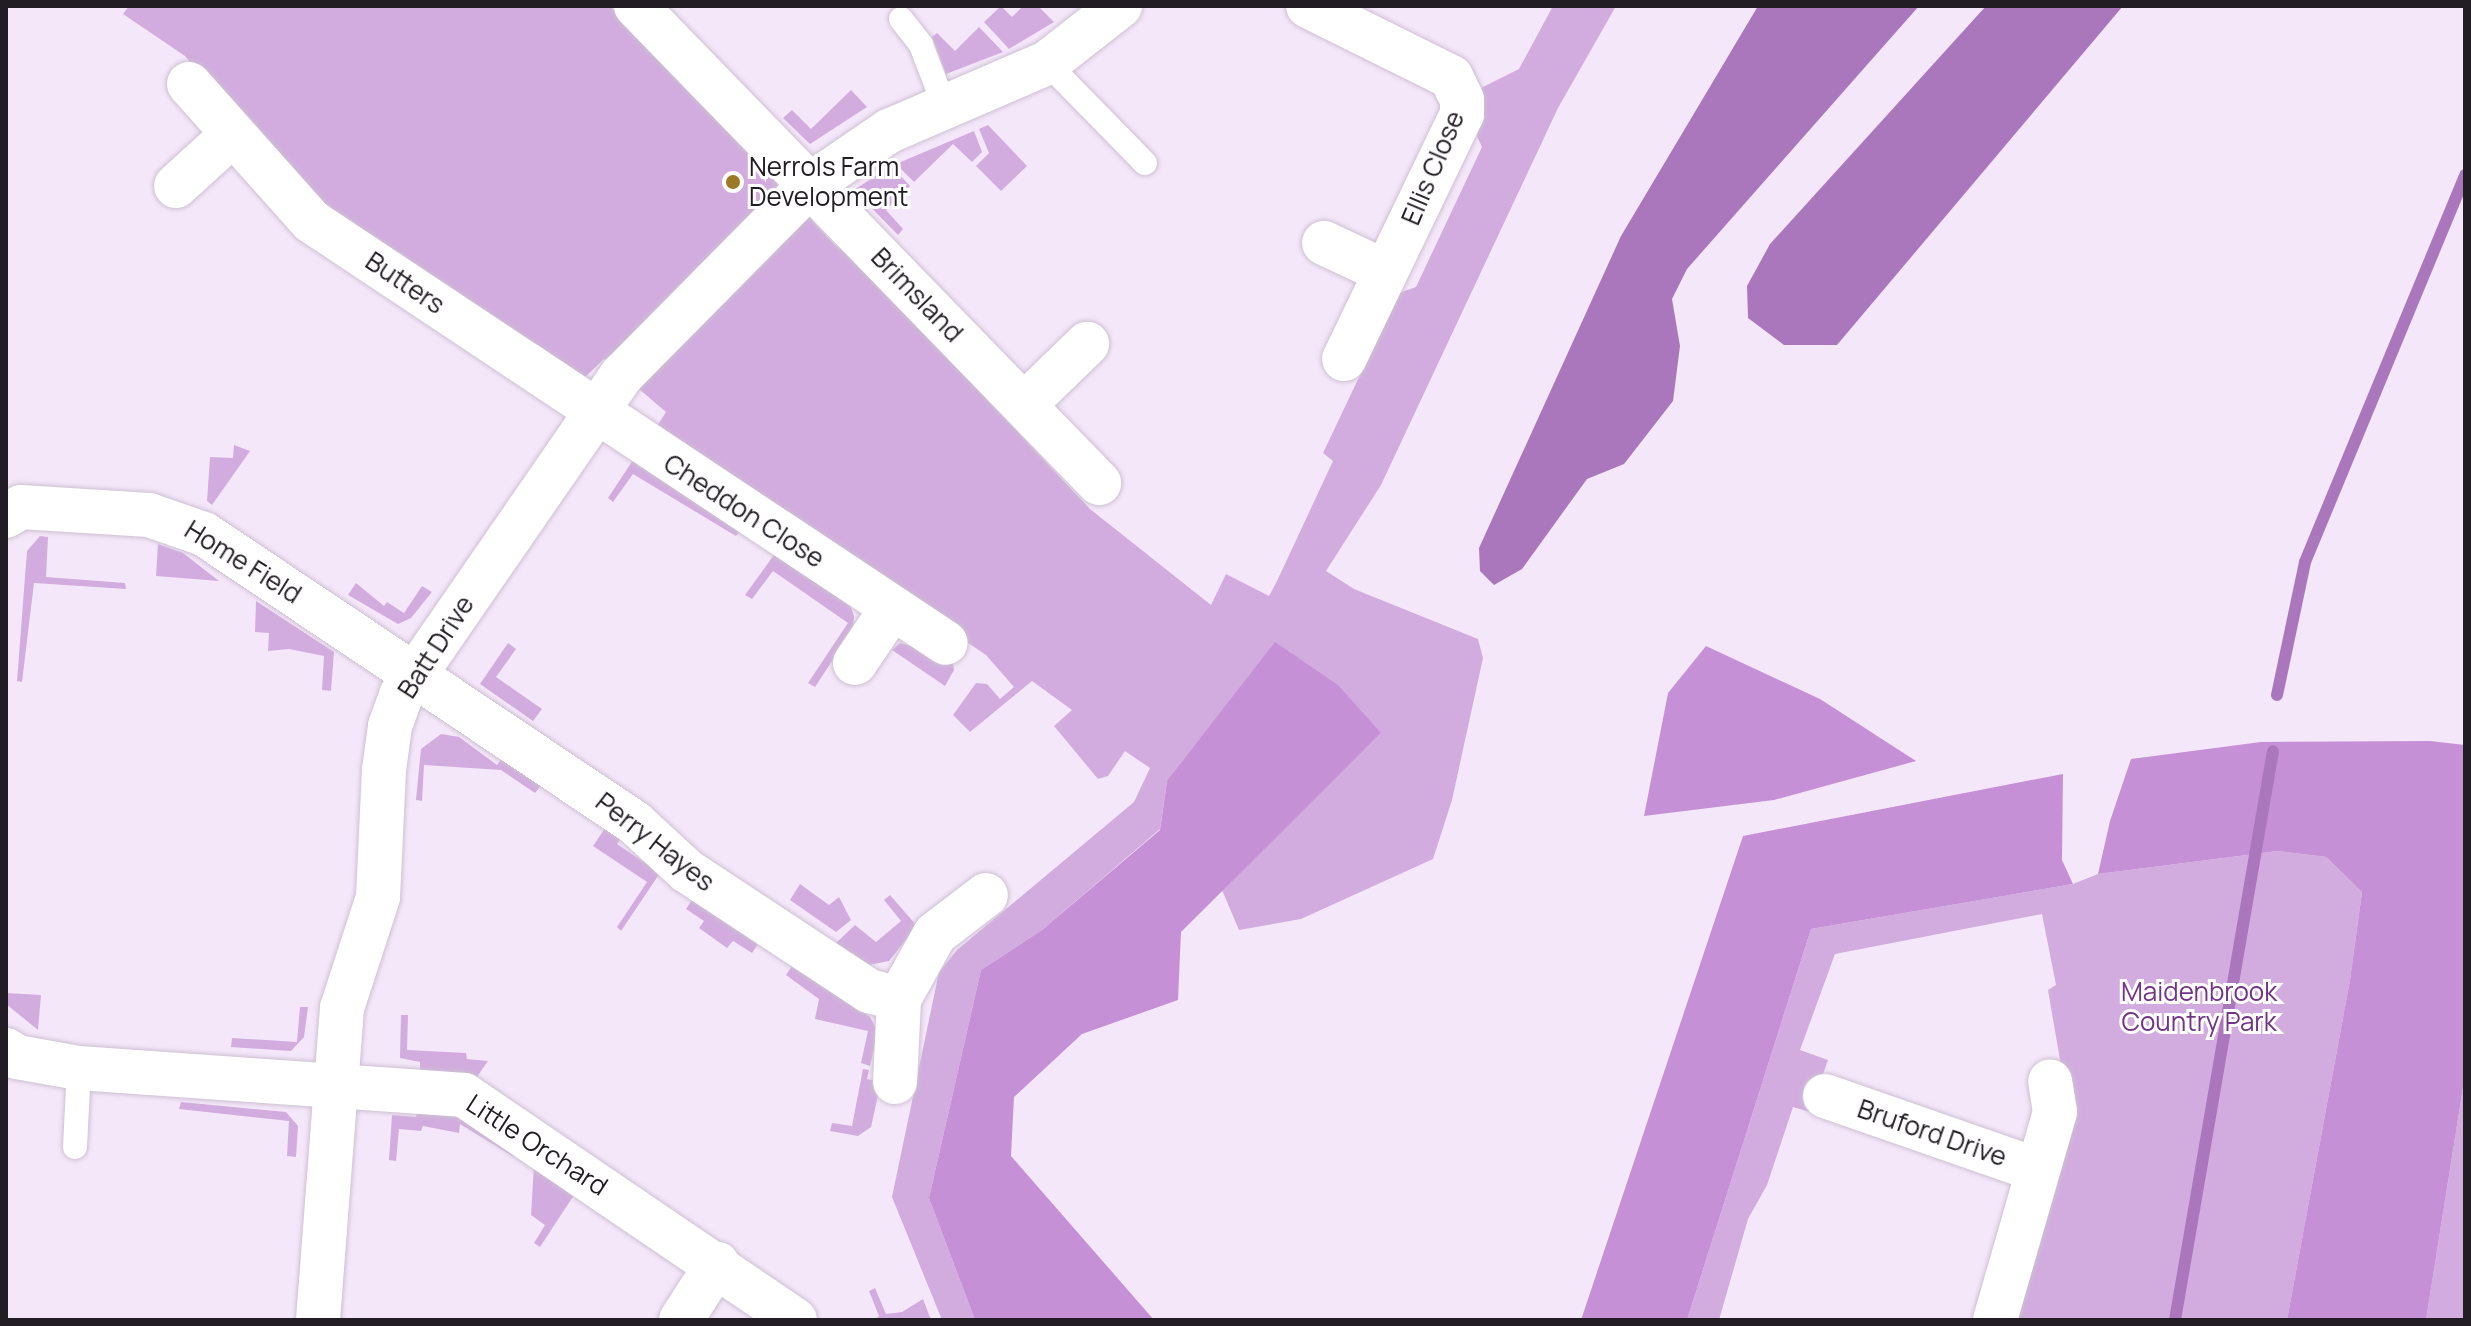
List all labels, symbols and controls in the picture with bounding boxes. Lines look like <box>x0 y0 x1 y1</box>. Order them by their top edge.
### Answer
street label: Ellis Close <box>1395 106 1471 230</box>
place label: Nerrols Farm Development <box>749 151 908 212</box>
marker: Nerrols Farm Development <box>724 173 742 191</box>
street label: Brimsland <box>865 242 969 348</box>
street label: Butters <box>360 245 450 321</box>
street label: Cheddon Close <box>658 448 830 574</box>
street label: Home Field <box>179 514 307 610</box>
street label: Batt Drive <box>391 590 481 704</box>
street label: Perry Hayes <box>590 786 720 898</box>
park label: Maidenbrook Country Park <box>2121 976 2277 1038</box>
street label: Little Orchard <box>461 1088 613 1202</box>
street label: Bruford Drive <box>1853 1093 2011 1173</box>

